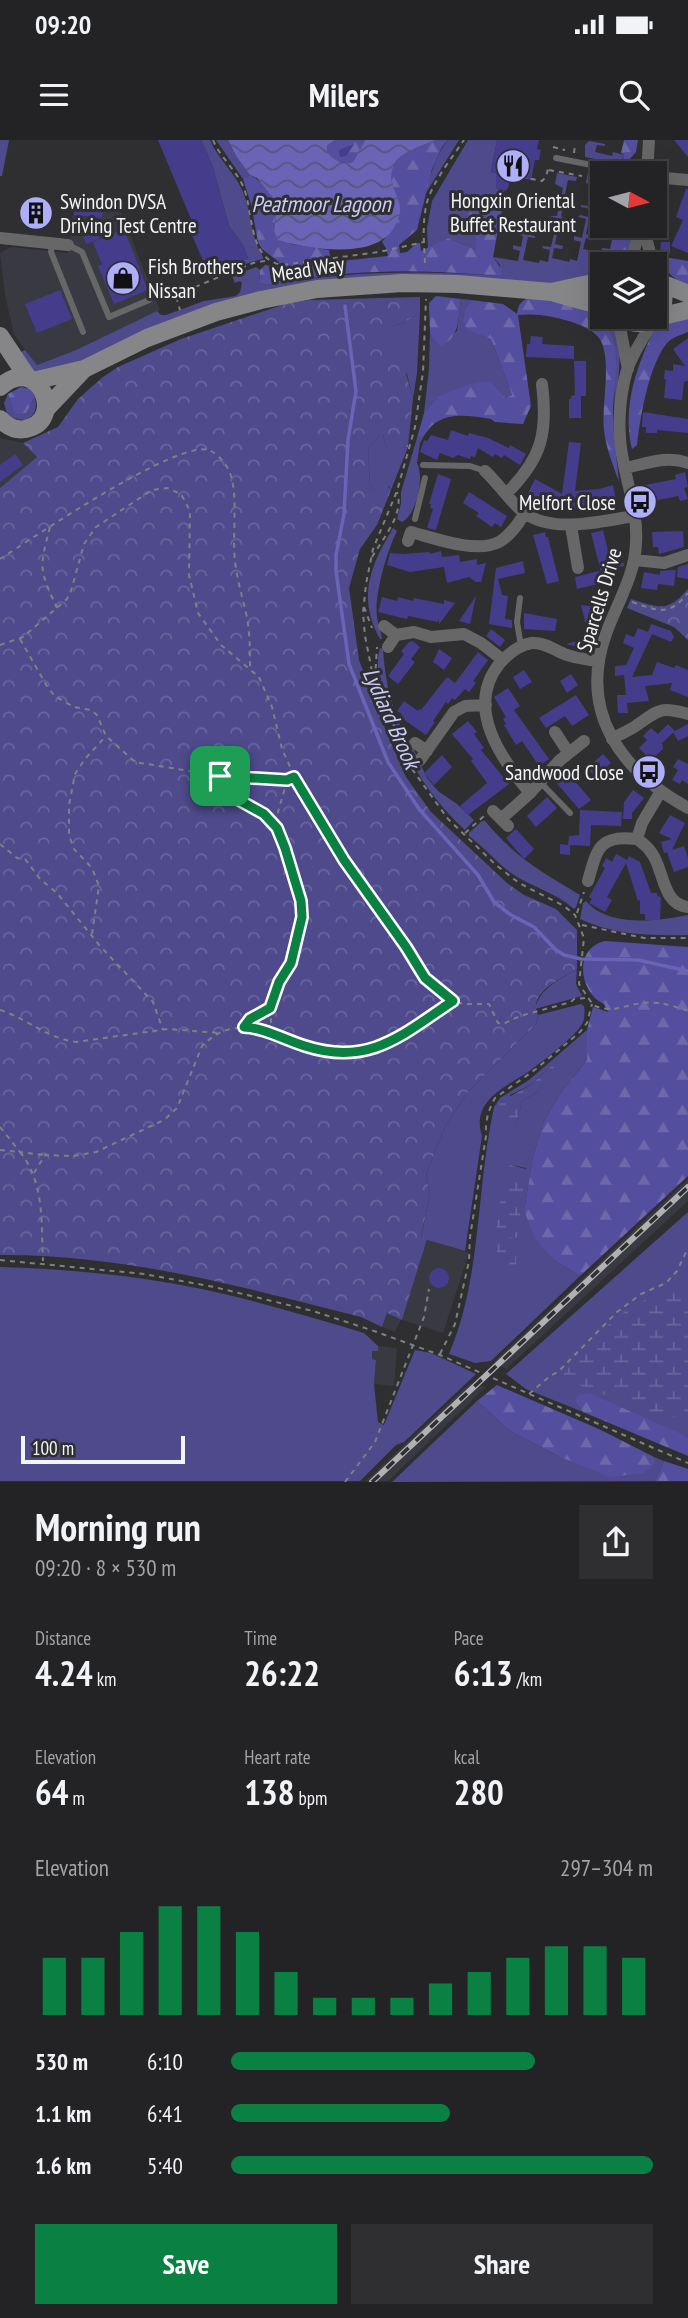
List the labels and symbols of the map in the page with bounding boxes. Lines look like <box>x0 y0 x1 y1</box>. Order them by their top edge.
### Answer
restaurant icon: Hongxin Oriental Buffet Restaurant <box>494 147 532 185</box>
north arrow <box>590 161 667 238</box>
place label: Hongxin Oriental Buffet Restaurant <box>450 187 576 238</box>
place label: Swindon DVSA Driving Test Centre <box>60 188 197 239</box>
water label: Peatmoor Lagoon <box>251 189 392 218</box>
building icon: Swindon DVSA Driving Test Centre <box>17 194 55 232</box>
street label: Mead Way <box>270 250 346 288</box>
place label: Fish Brothers Nissan <box>148 253 243 304</box>
shop icon: Fish Brothers Nissan <box>104 259 142 297</box>
bus stop icon: Melfort Close <box>621 483 659 521</box>
place label: Melfort Close <box>519 489 616 516</box>
street label: Sparcells Drive <box>570 545 628 655</box>
water label: Lydiard Brook <box>357 663 428 776</box>
pin <box>190 746 250 806</box>
bus stop icon: Sandwood Close <box>630 753 668 791</box>
place label: Sandwood Close <box>505 759 624 786</box>
scale bar <box>21 1433 186 1464</box>

